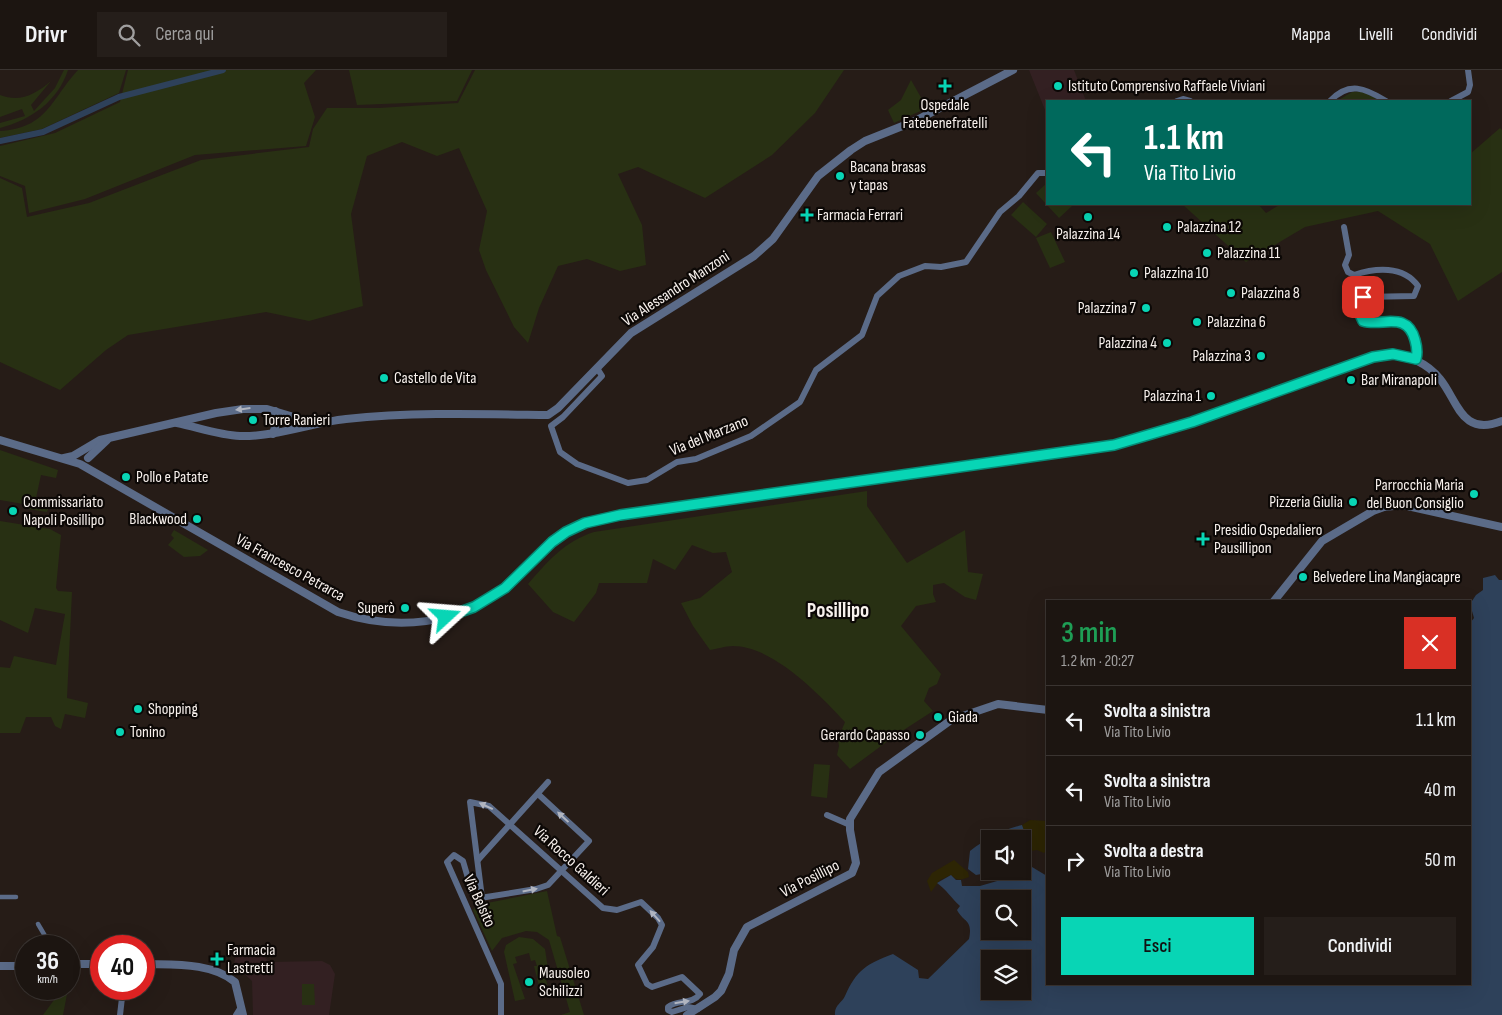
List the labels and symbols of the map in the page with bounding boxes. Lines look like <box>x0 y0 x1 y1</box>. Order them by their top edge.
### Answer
place label: Istituto Comprensivo Raffaele Viviani <box>1068 77 1265 96</box>
marker: Ospedale Fatebenefratelli <box>938 79 952 93</box>
marker: Istituto Comprensivo Raffaele Viviani <box>1052 80 1064 92</box>
place label: Ospedale Fatebenefratelli <box>902 96 988 133</box>
place label: Bacana brasas y tapas <box>850 158 926 195</box>
marker: Bacana brasas y tapas <box>834 170 846 182</box>
place label: Farmacia Ferrari <box>817 206 903 225</box>
marker: Farmacia Ferrari <box>801 209 813 221</box>
marker: Palazzina 14 <box>1082 211 1094 223</box>
place label: Palazzina 12 <box>1177 218 1241 237</box>
marker: Palazzina 12 <box>1161 221 1173 233</box>
place label: Palazzina 14 <box>1056 225 1120 244</box>
place label: Palazzina 11 <box>1217 244 1280 263</box>
street label: Via Alessandro Manzoni <box>619 247 733 331</box>
marker: Palazzina 11 <box>1201 247 1213 259</box>
place label: Palazzina 10 <box>1144 264 1209 283</box>
marker: Palazzina 10 <box>1128 267 1140 279</box>
pin <box>1342 276 1384 318</box>
place label: Palazzina 8 <box>1241 284 1300 303</box>
marker: Palazzina 8 <box>1225 287 1237 299</box>
place label: Palazzina 7 <box>1078 299 1137 318</box>
marker: Palazzina 7 <box>1140 302 1152 314</box>
place label: Palazzina 6 <box>1207 313 1266 332</box>
marker: Palazzina 6 <box>1191 316 1203 328</box>
place label: Palazzina 4 <box>1098 334 1157 353</box>
marker: Palazzina 4 <box>1161 337 1173 349</box>
place label: Palazzina 3 <box>1192 347 1251 366</box>
marker: Palazzina 3 <box>1255 350 1267 362</box>
place label: Castello de Vita <box>394 369 477 388</box>
place label: Bar Miranapoli <box>1361 371 1437 390</box>
marker: Castello de Vita <box>378 372 390 384</box>
marker: Bar Miranapoli <box>1345 374 1357 386</box>
place label: Palazzina 1 <box>1144 387 1201 406</box>
marker: Palazzina 1 <box>1205 390 1217 402</box>
one-way arrow <box>235 405 251 413</box>
place label: Torre Ranieri <box>263 411 330 430</box>
street label: Via del Marzano <box>667 412 751 460</box>
marker: Torre Ranieri <box>247 414 259 426</box>
place label: Pollo e Patate <box>136 468 208 487</box>
marker: Pollo e Patate <box>120 471 132 483</box>
place label: Parrocchia Maria del Buon Consiglio <box>1366 476 1464 513</box>
marker: Parrocchia Maria del Buon Consiglio <box>1468 488 1480 500</box>
place label: Commissariato Napoli Posillipo <box>23 493 104 530</box>
place label: Pizzeria Giulia <box>1269 493 1343 512</box>
marker: Pizzeria Giulia <box>1347 496 1359 508</box>
marker: Commissariato Napoli Posillipo <box>7 505 19 517</box>
place label: Blackwood <box>129 510 187 529</box>
marker: Blackwood <box>191 513 203 525</box>
place label: Presidio Ospedaliero Pausillipon <box>1214 521 1322 558</box>
street label: Via Francesco Petrarca <box>232 530 348 606</box>
marker: Presidio Ospedaliero Pausillipon <box>1196 532 1210 546</box>
place label: Belvedere Lina Mangiacapre <box>1313 568 1461 587</box>
marker: Belvedere Lina Mangiacapre <box>1297 571 1309 583</box>
position arrow <box>419 590 471 642</box>
district label: Posillipo <box>807 598 869 623</box>
place label: Superò <box>357 599 395 618</box>
marker: Superò <box>399 602 411 614</box>
place label: Shopping <box>148 700 198 719</box>
marker: Shopping <box>132 703 144 715</box>
place label: Giada <box>948 708 978 727</box>
marker: Giada <box>932 711 944 723</box>
place label: Tonino <box>130 723 165 742</box>
marker: Tonino <box>114 726 126 738</box>
place label: Gerardo Capasso <box>820 726 910 745</box>
marker: Gerardo Capasso <box>914 729 926 741</box>
one-way arrow <box>478 802 493 811</box>
one-way arrow <box>558 811 570 823</box>
street label: Via Rocco Galdieri <box>529 822 613 900</box>
street label: Via Posillipo <box>777 856 843 902</box>
street label: Via Belsito <box>459 872 499 930</box>
one-way arrow <box>523 886 538 894</box>
one-way arrow <box>650 910 661 923</box>
speed limit sign: 40 <box>90 935 155 1000</box>
place label: Farmacia Lastretti <box>227 941 276 978</box>
marker: Farmacia Lastretti <box>211 953 223 965</box>
place label: Mausoleo Schilizzi <box>539 964 590 1001</box>
marker: Mausoleo Schilizzi <box>523 976 535 988</box>
one-way arrow <box>674 998 690 1006</box>

